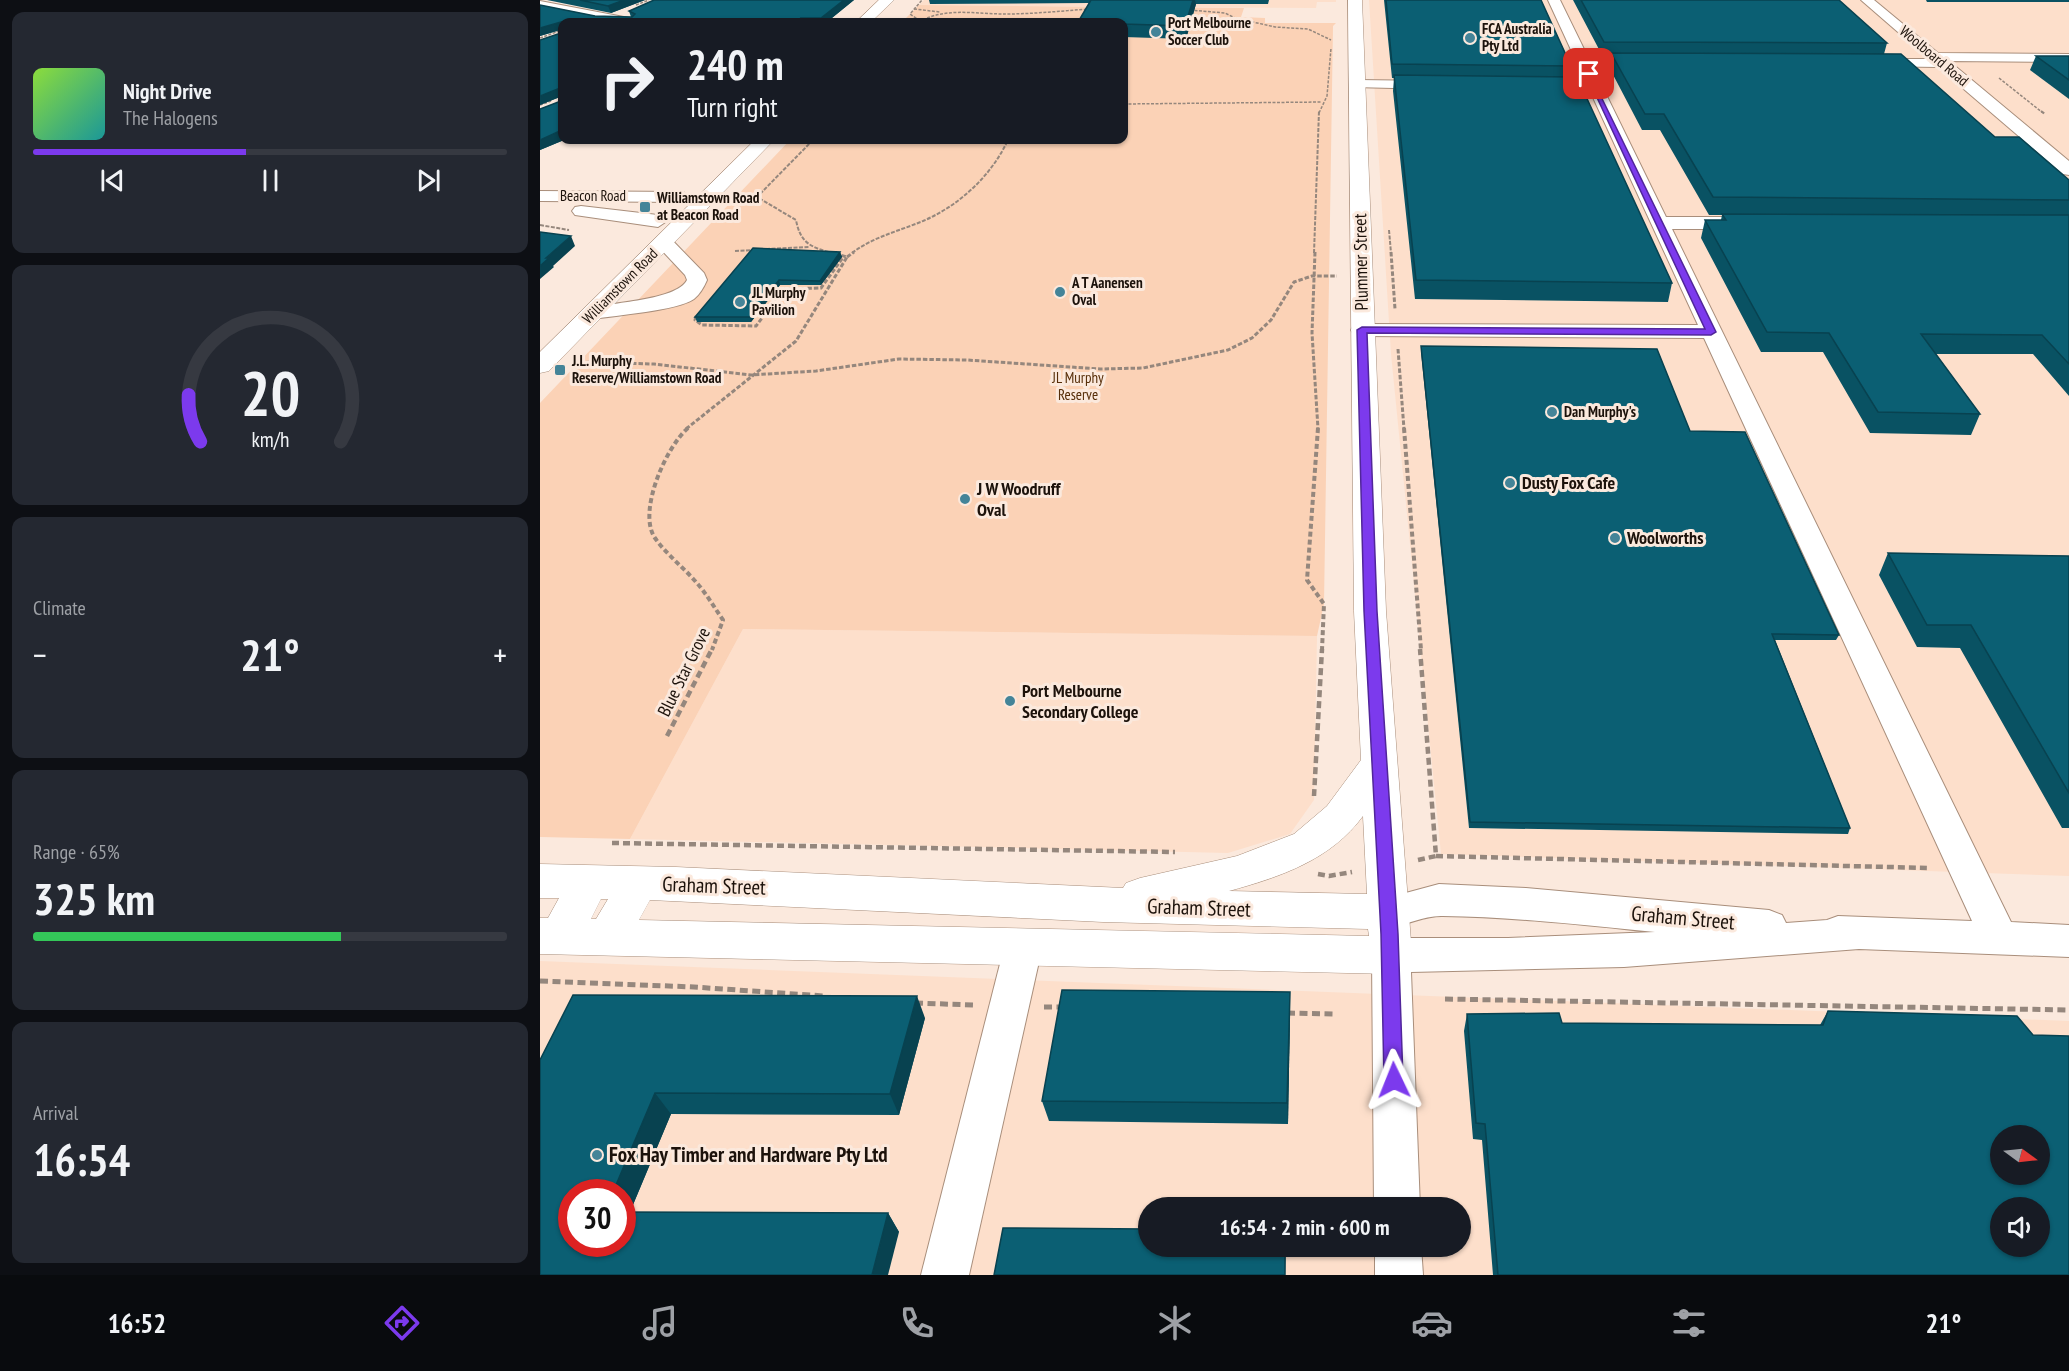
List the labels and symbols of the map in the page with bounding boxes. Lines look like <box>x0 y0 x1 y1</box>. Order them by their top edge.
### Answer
place label: Port Melbourne Soccer Club <box>1168 13 1251 49</box>
place label: FCA Australia Pty Ltd <box>1482 19 1552 55</box>
street label: Woolboard Road <box>1896 21 1973 90</box>
marker: Port Melbourne Soccer Club <box>1149 25 1163 39</box>
marker: FCA Australia Pty Ltd <box>1463 31 1477 45</box>
pin <box>1563 48 1614 99</box>
street label: Beacon Road <box>560 186 626 205</box>
place label: Williamstown Road at Beacon Road <box>656 188 760 224</box>
marker: Williamstown Road at Beacon Road <box>638 200 652 214</box>
street label: Plummer Street <box>1348 213 1373 311</box>
street label: Williamstown Road <box>578 244 661 327</box>
place label: A T Aanensen Oval <box>1071 273 1143 309</box>
place label: JL Murphy Pavilion <box>751 283 807 319</box>
marker: A T Aanensen Oval <box>1053 285 1067 299</box>
marker: JL Murphy Pavilion <box>733 295 747 309</box>
place label: J.L. Murphy Reserve/Williamstown Road <box>571 351 722 387</box>
marker: J.L. Murphy Reserve/Williamstown Road <box>553 363 567 377</box>
park label: JL Murphy Reserve <box>1051 368 1104 404</box>
place label: Dan Murphy's <box>1564 402 1636 421</box>
marker: Dan Murphy's <box>1545 405 1559 419</box>
place label: Dusty Fox Cafe <box>1522 471 1616 494</box>
marker: Dusty Fox Cafe <box>1503 476 1517 490</box>
place label: J W Woodruff Oval <box>976 477 1062 521</box>
marker: J W Woodruff Oval <box>958 492 972 506</box>
place label: Woolworths <box>1626 526 1703 549</box>
marker: Woolworths <box>1608 531 1622 545</box>
street label: Blue Star Grove <box>652 624 715 720</box>
place label: Port Melbourne Secondary College <box>1022 679 1139 723</box>
marker: Port Melbourne Secondary College <box>1003 694 1017 708</box>
street label: Graham Street <box>662 870 767 901</box>
street label: Graham Street <box>1147 892 1252 923</box>
street label: Graham Street <box>1630 900 1736 935</box>
position arrow <box>1362 1048 1426 1112</box>
north arrow <box>1990 1125 2050 1185</box>
place label: Fox Hay Timber and Hardware Pty Ltd <box>609 1141 888 1168</box>
marker: Fox Hay Timber and Hardware Pty Ltd <box>590 1148 604 1162</box>
speed limit sign: 30 <box>558 1179 636 1257</box>

